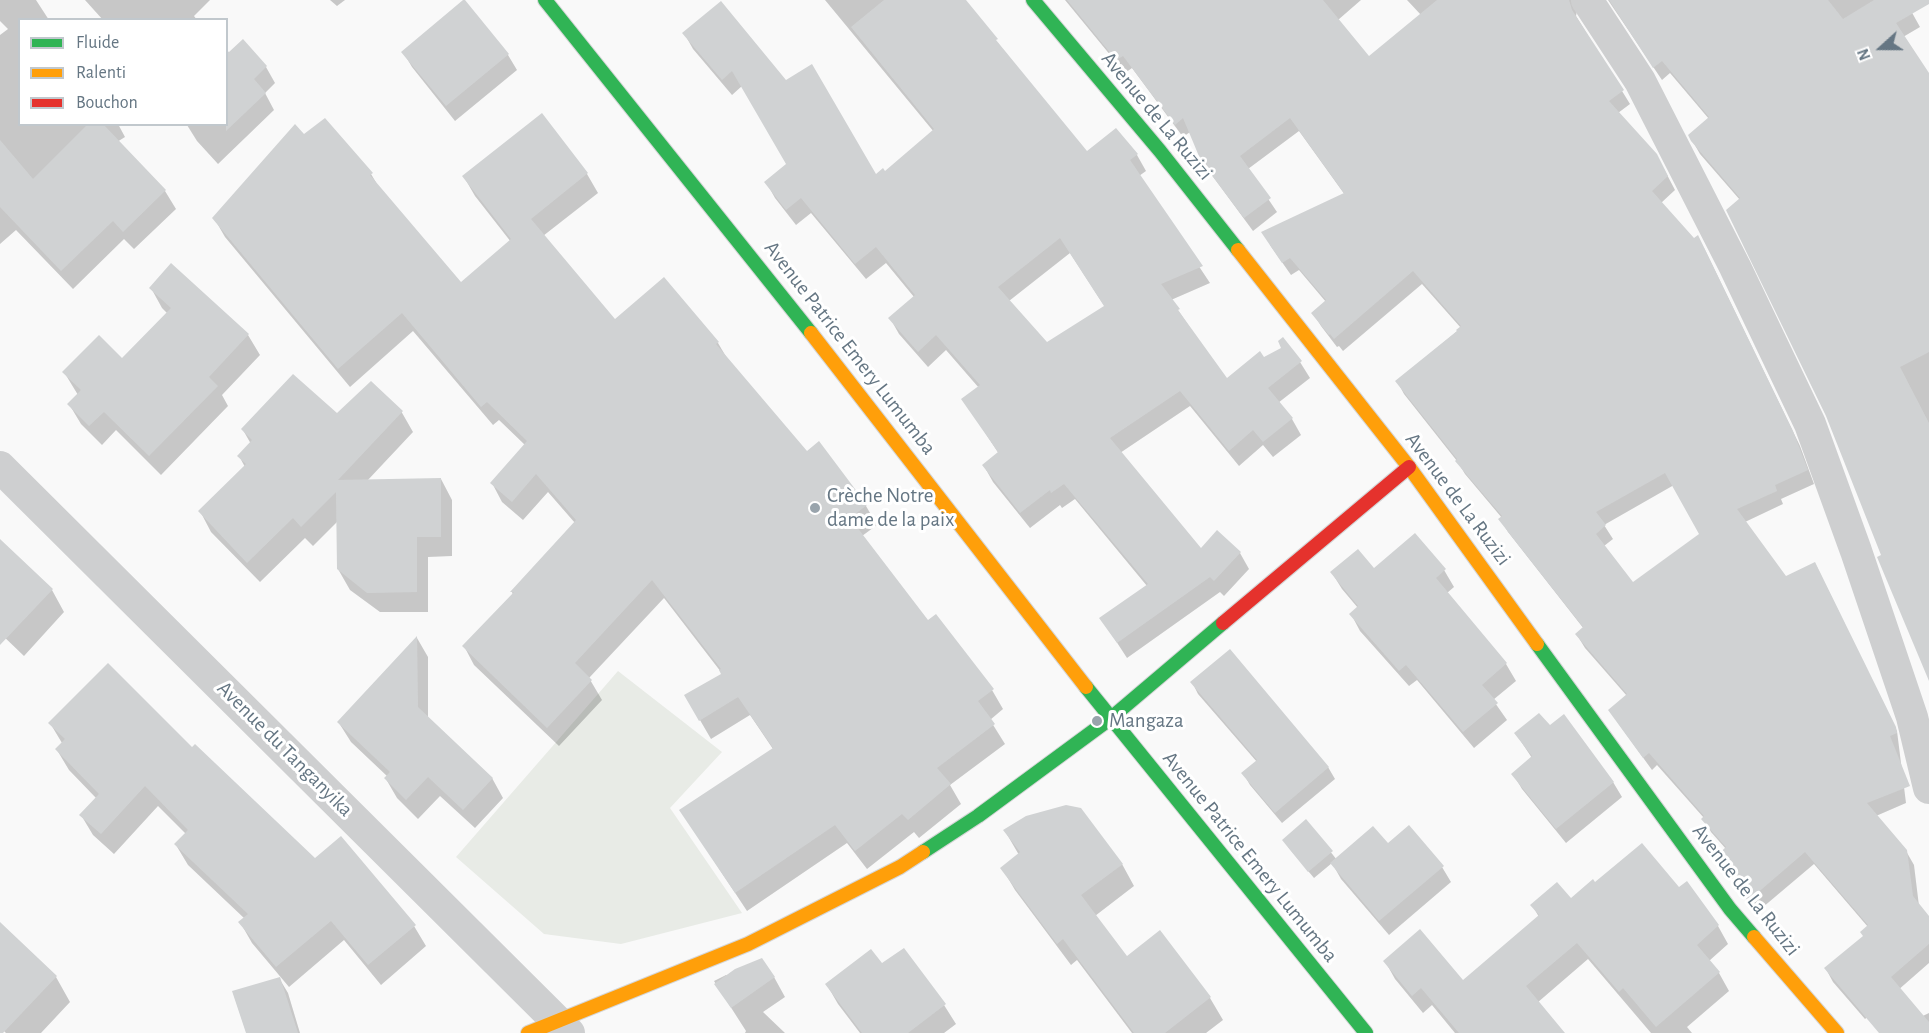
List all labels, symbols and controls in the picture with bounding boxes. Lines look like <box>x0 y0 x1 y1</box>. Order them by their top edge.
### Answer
legend <box>18 18 228 126</box>
north arrow <box>1851 18 1911 78</box>
text: Fluide <box>76 34 119 52</box>
text: N <box>1855 46 1874 63</box>
street label: Avenue de La Ruzizi <box>1096 47 1218 185</box>
text: Ralenti <box>76 64 126 82</box>
text: Bouchon <box>76 94 138 112</box>
street label: Avenue Patrice Emery Lumumba <box>759 236 941 460</box>
street label: Avenue de La Ruzizi <box>1400 428 1516 570</box>
place label: Crèche Notre dame de la paix <box>827 483 954 533</box>
marker: Crèche Notre dame de la paix <box>808 501 822 515</box>
street label: Avenue du Tanganyika <box>212 676 358 822</box>
place label: Mangaza <box>1109 708 1184 734</box>
marker: Mangaza <box>1090 714 1104 728</box>
street label: Avenue Patrice Emery Lumumba <box>1157 746 1343 968</box>
street label: Avenue de La Ruzizi <box>1687 819 1805 961</box>

